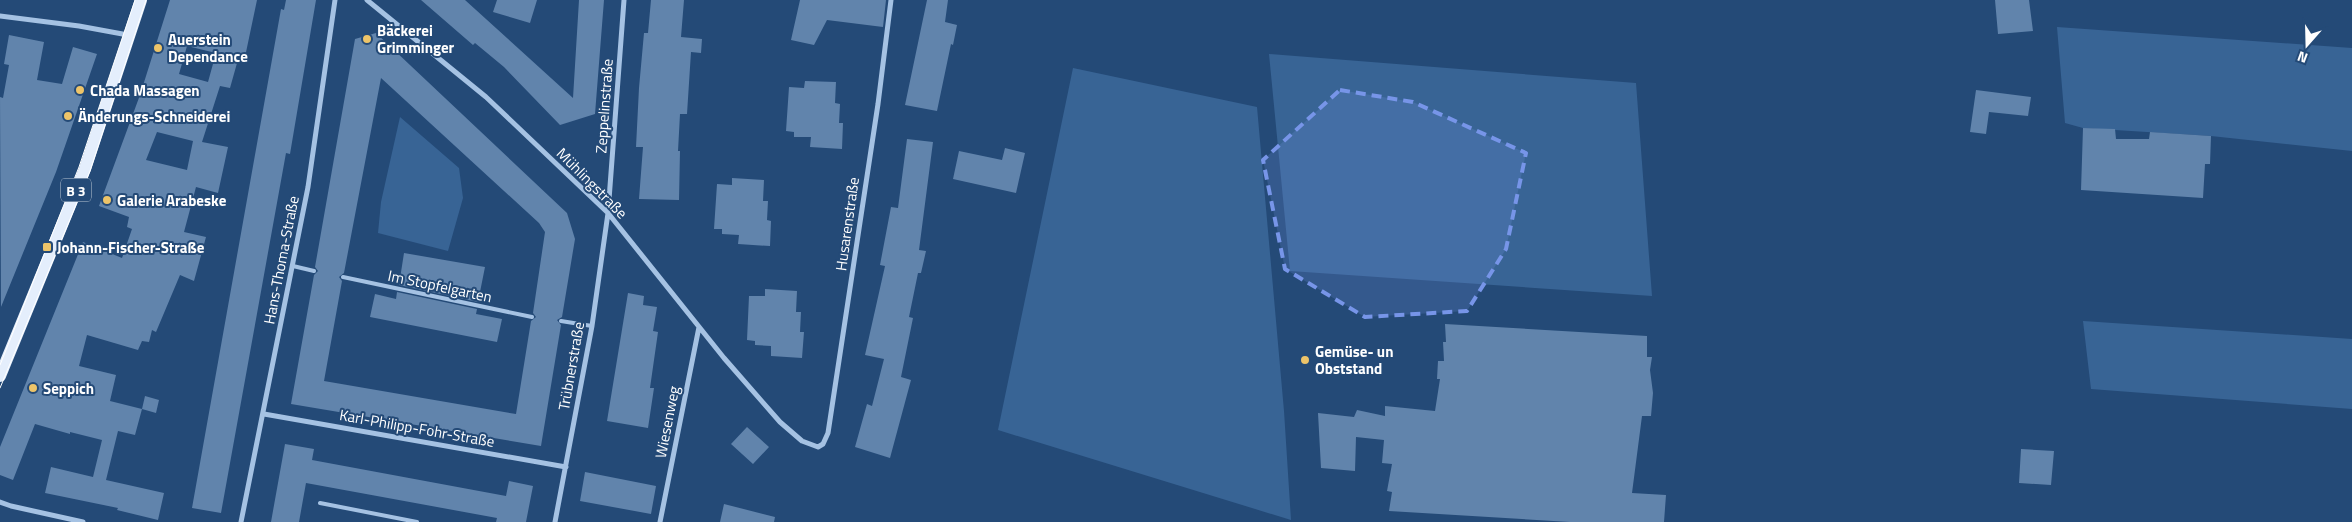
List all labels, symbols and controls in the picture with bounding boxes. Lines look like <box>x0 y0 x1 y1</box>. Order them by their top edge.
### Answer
place label: Bäckerei Grimminger <box>377 19 455 59</box>
north arrow <box>2282 20 2332 70</box>
place label: Auerstein Dependance <box>168 28 248 68</box>
marker: Bäckerei Grimminger <box>361 33 373 45</box>
marker: Auerstein Dependance <box>152 42 164 54</box>
text: N <box>2294 46 2311 69</box>
street label: Zeppelinstraße <box>589 58 619 154</box>
place label: Chada Massagen <box>90 79 200 102</box>
marker: Chada Massagen <box>74 84 86 96</box>
place label: Änderungs-Schneiderei <box>78 105 230 128</box>
marker: Änderungs-Schneiderei <box>62 110 74 122</box>
street label: Mühlingstraße <box>551 142 633 224</box>
street label: Husarenstraße <box>829 176 865 272</box>
road number: B 3 <box>61 178 91 202</box>
place label: Galerie Arabeske <box>117 189 227 212</box>
marker: Galerie Arabeske <box>101 194 113 206</box>
street label: Hans-Thoma-Straße <box>257 194 305 326</box>
place label: Johann-Fischer-Straße <box>57 236 205 259</box>
marker: Johann-Fischer-Straße <box>41 241 53 253</box>
street label: Im Stopfelgarten <box>386 264 494 308</box>
street label: Trübnerstraße <box>552 320 590 412</box>
place label: Gemüse- un Obststand <box>1315 340 1393 380</box>
marker: Gemüse- un Obststand <box>1299 354 1311 366</box>
place label: Seppich <box>43 377 94 400</box>
marker: Seppich <box>27 382 39 394</box>
street label: Wiesenweg <box>649 384 685 460</box>
street label: Karl-Philipp-Fohr-Straße <box>338 403 496 453</box>

